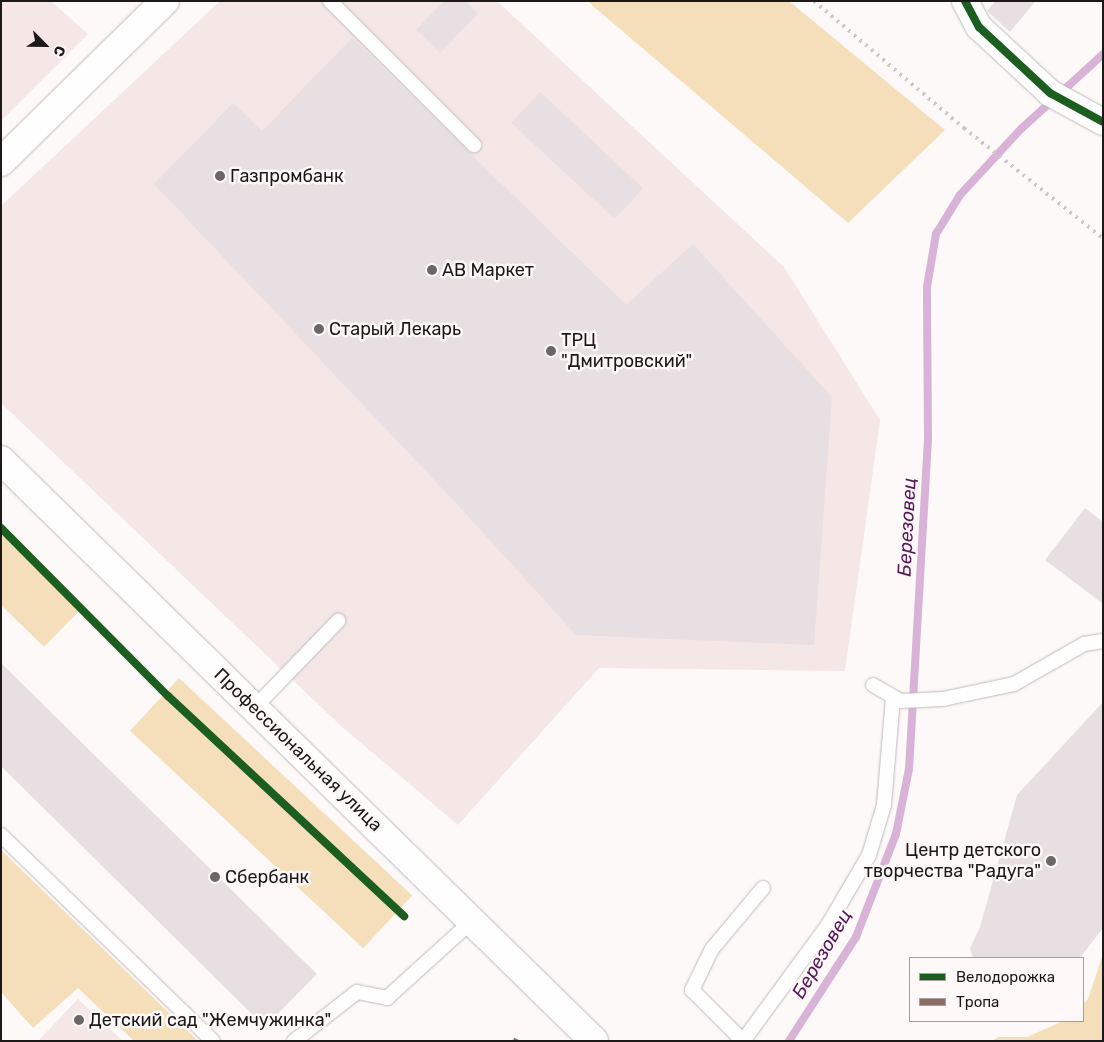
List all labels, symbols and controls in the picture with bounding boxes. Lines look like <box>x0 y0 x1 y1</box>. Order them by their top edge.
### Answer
north arrow <box>20 20 70 70</box>
text: С <box>50 43 69 59</box>
place label: Газпромбанк <box>230 165 344 187</box>
marker: Газпромбанк <box>214 170 226 182</box>
place label: АВ Маркет <box>442 259 534 281</box>
marker: АВ Маркет <box>426 264 438 276</box>
place label: Старый Лекарь <box>329 318 461 340</box>
marker: Старый Лекарь <box>313 323 325 335</box>
place label: ТРЦ "Дмитровский" <box>561 330 692 372</box>
marker: ТРЦ "Дмитровский" <box>545 345 557 357</box>
water label: Березовец <box>893 477 921 577</box>
street label: Профессиональная улица <box>209 664 387 836</box>
place label: Центр детского творчества "Радуга" <box>864 840 1041 882</box>
marker: Центр детского творчества "Радуга" <box>1045 855 1057 867</box>
place label: Сбербанк <box>225 866 309 888</box>
marker: Сбербанк <box>209 871 221 883</box>
water label: Березовец <box>787 906 857 1002</box>
legend <box>909 957 1084 1022</box>
text: Велодорожка <box>956 968 1055 986</box>
text: Тропа <box>956 993 999 1011</box>
place label: Детский сад "Жемчужинка" <box>89 1009 331 1031</box>
marker: Детский сад "Жемчужинка" <box>73 1014 85 1026</box>

